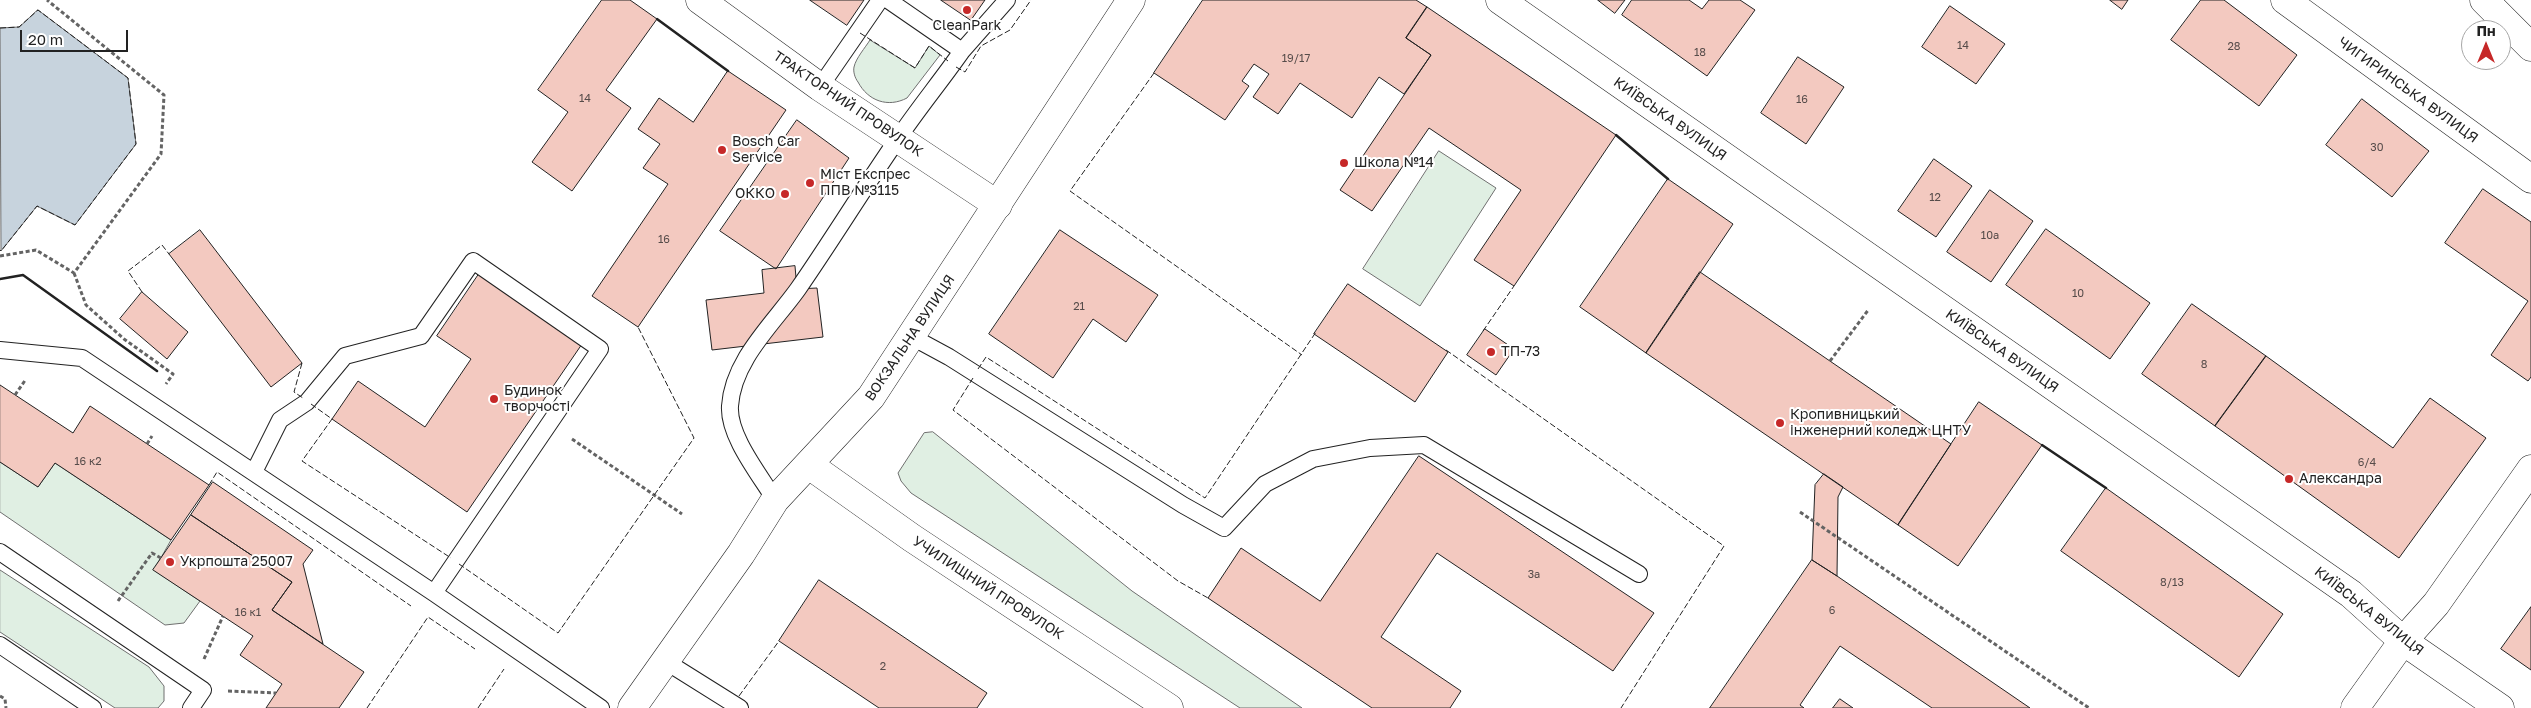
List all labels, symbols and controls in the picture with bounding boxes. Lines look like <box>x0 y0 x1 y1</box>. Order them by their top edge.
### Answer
marker: CleanPark <box>961 4 973 16</box>
place label: CleanPark <box>933 18 1001 34</box>
scale bar <box>22 20 130 52</box>
north arrow <box>2461 20 2511 70</box>
text: Пн <box>2476 22 2496 39</box>
text: 20 m <box>28 30 63 48</box>
street label: ЧИГИРИНСЬКА ВУЛИЦЯ <box>2335 34 2481 146</box>
house number: 14 <box>1957 39 1969 53</box>
house number: 28 <box>2227 40 2241 54</box>
house number: 18 <box>1694 46 1706 60</box>
street label: ТРАКТОРНИЙ ПРОВУЛОК <box>770 48 926 160</box>
house number: 19/17 <box>1282 52 1310 66</box>
street label: КИЇВСЬКА ВУЛИЦЯ <box>1610 74 1730 164</box>
house number: 14 <box>579 92 591 106</box>
house number: 16 <box>1796 93 1808 107</box>
place label: Bosch Car Service <box>732 134 800 166</box>
house number: 30 <box>2370 141 2384 155</box>
marker: Bosch Car Service <box>716 144 728 156</box>
place label: Школа №14 <box>1354 155 1434 171</box>
marker: Школа №14 <box>1338 157 1350 169</box>
place label: Міст Експрес ППВ №3115 <box>820 167 910 200</box>
marker: Міст Експрес ППВ №3115 <box>804 177 816 189</box>
place label: ОККО <box>735 186 775 202</box>
marker: ОККО <box>779 188 791 200</box>
house number: 12 <box>1929 191 1941 205</box>
house number: 10а <box>1981 229 1999 243</box>
house number: 16 <box>658 233 670 247</box>
street label: ВОКЗАЛЬНА ВУЛИЦЯ <box>861 272 959 404</box>
house number: 10 <box>2072 287 2084 301</box>
house number: 21 <box>1073 300 1085 314</box>
street label: КИЇВСЬКА ВУЛИЦЯ <box>1942 306 2062 396</box>
place label: ТП-73 <box>1501 344 1540 360</box>
marker: ТП-73 <box>1485 346 1497 358</box>
house number: 8 <box>2201 358 2207 372</box>
place label: Будинок творчості <box>504 383 570 416</box>
marker: Будинок творчості <box>488 393 500 405</box>
place label: Кропивницький інженерний коледж ЦНТУ <box>1790 407 1971 440</box>
marker: Кропивницький інженерний коледж ЦНТУ <box>1774 417 1786 429</box>
house number: 16 к2 <box>74 455 102 469</box>
house number: 6/4 <box>2358 456 2376 470</box>
place label: Александра <box>2299 471 2382 487</box>
marker: Александра <box>2283 473 2295 485</box>
street label: УЧИЛИЩНИЙ ПРОВУЛОК <box>909 533 1067 643</box>
place label: Укрпошта 25007 <box>180 554 293 570</box>
marker: Укрпошта 25007 <box>164 556 176 568</box>
street label: КИЇВСЬКА ВУЛИЦЯ <box>2311 563 2427 659</box>
house number: 3а <box>1528 568 1540 582</box>
house number: 8/13 <box>2160 576 2184 590</box>
house number: 6 <box>1829 604 1835 618</box>
house number: 16 к1 <box>235 606 261 620</box>
house number: 2 <box>880 660 886 674</box>

